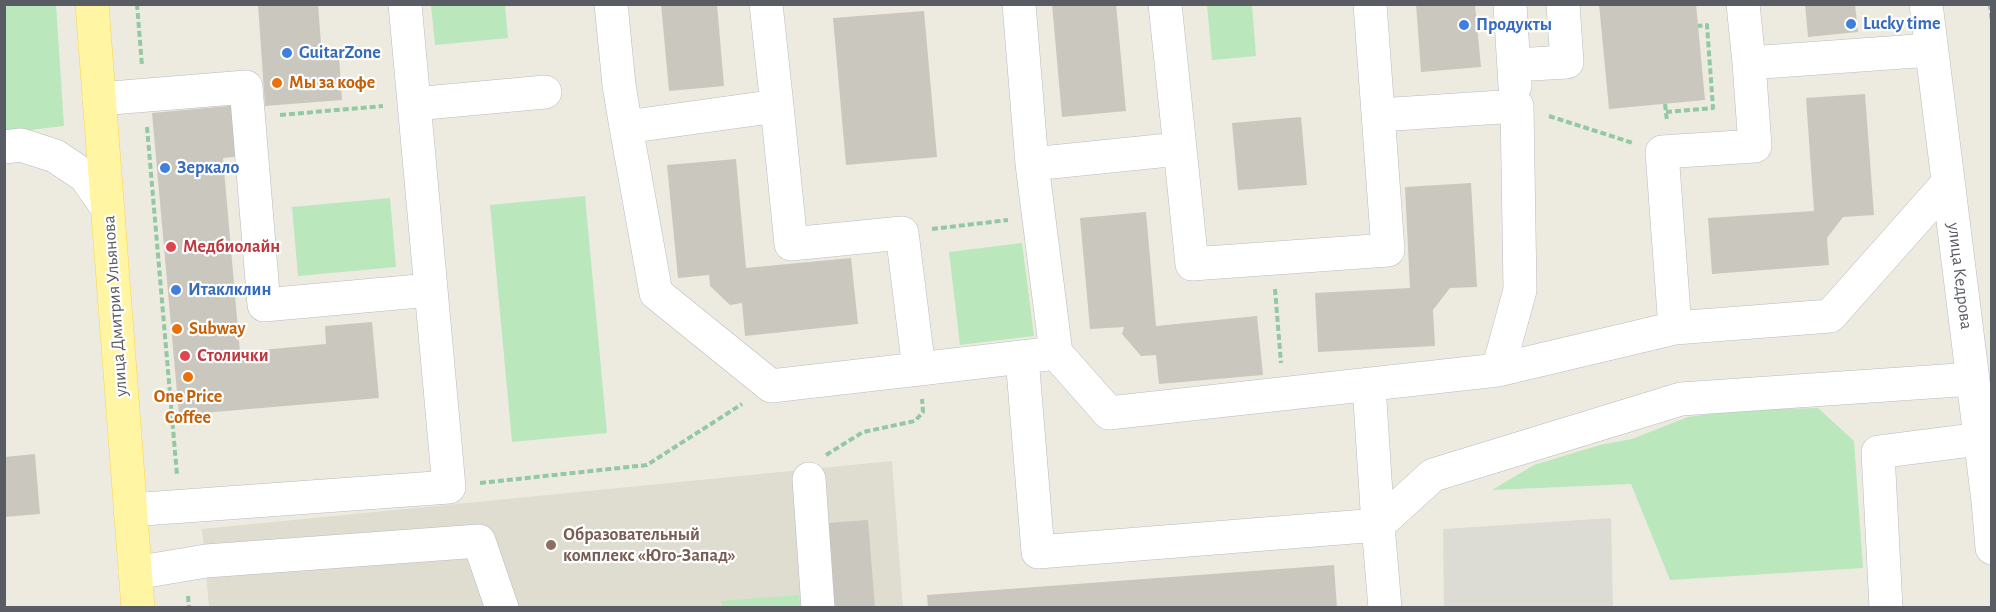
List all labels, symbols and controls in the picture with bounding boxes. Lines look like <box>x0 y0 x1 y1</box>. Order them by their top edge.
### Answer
place label: Lucky time <box>1863 13 1941 35</box>
place label: Продукты <box>1476 14 1552 36</box>
marker: Lucky time <box>1844 17 1858 31</box>
marker: Продукты <box>1457 18 1471 32</box>
place label: GuitarZone <box>299 42 381 64</box>
marker: GuitarZone <box>280 46 294 60</box>
place label: Мы за кофе <box>289 72 375 94</box>
marker: Мы за кофе <box>270 76 284 90</box>
place label: Зеркало <box>177 157 239 179</box>
marker: Зеркало <box>158 161 172 175</box>
street label: улица Дмитрия Ульянова <box>98 215 132 397</box>
street label: улица Кедрова <box>1943 221 1977 331</box>
place label: Медбиолайн <box>183 236 280 258</box>
marker: Медбиолайн <box>164 240 178 254</box>
place label: Итаклклин <box>188 279 271 301</box>
marker: Итаклклин <box>169 283 183 297</box>
place label: Subway <box>189 318 245 340</box>
marker: Subway <box>170 322 184 336</box>
place label: Столички <box>197 345 269 367</box>
marker: Столички <box>178 349 192 363</box>
marker: One Price Coffee <box>181 370 195 384</box>
place label: One Price Coffee <box>154 386 222 428</box>
place label: Образовательный комплекс «Юго-Запад» <box>563 524 736 566</box>
marker: Образовательный комплекс «Юго-Запад» <box>544 538 558 552</box>

